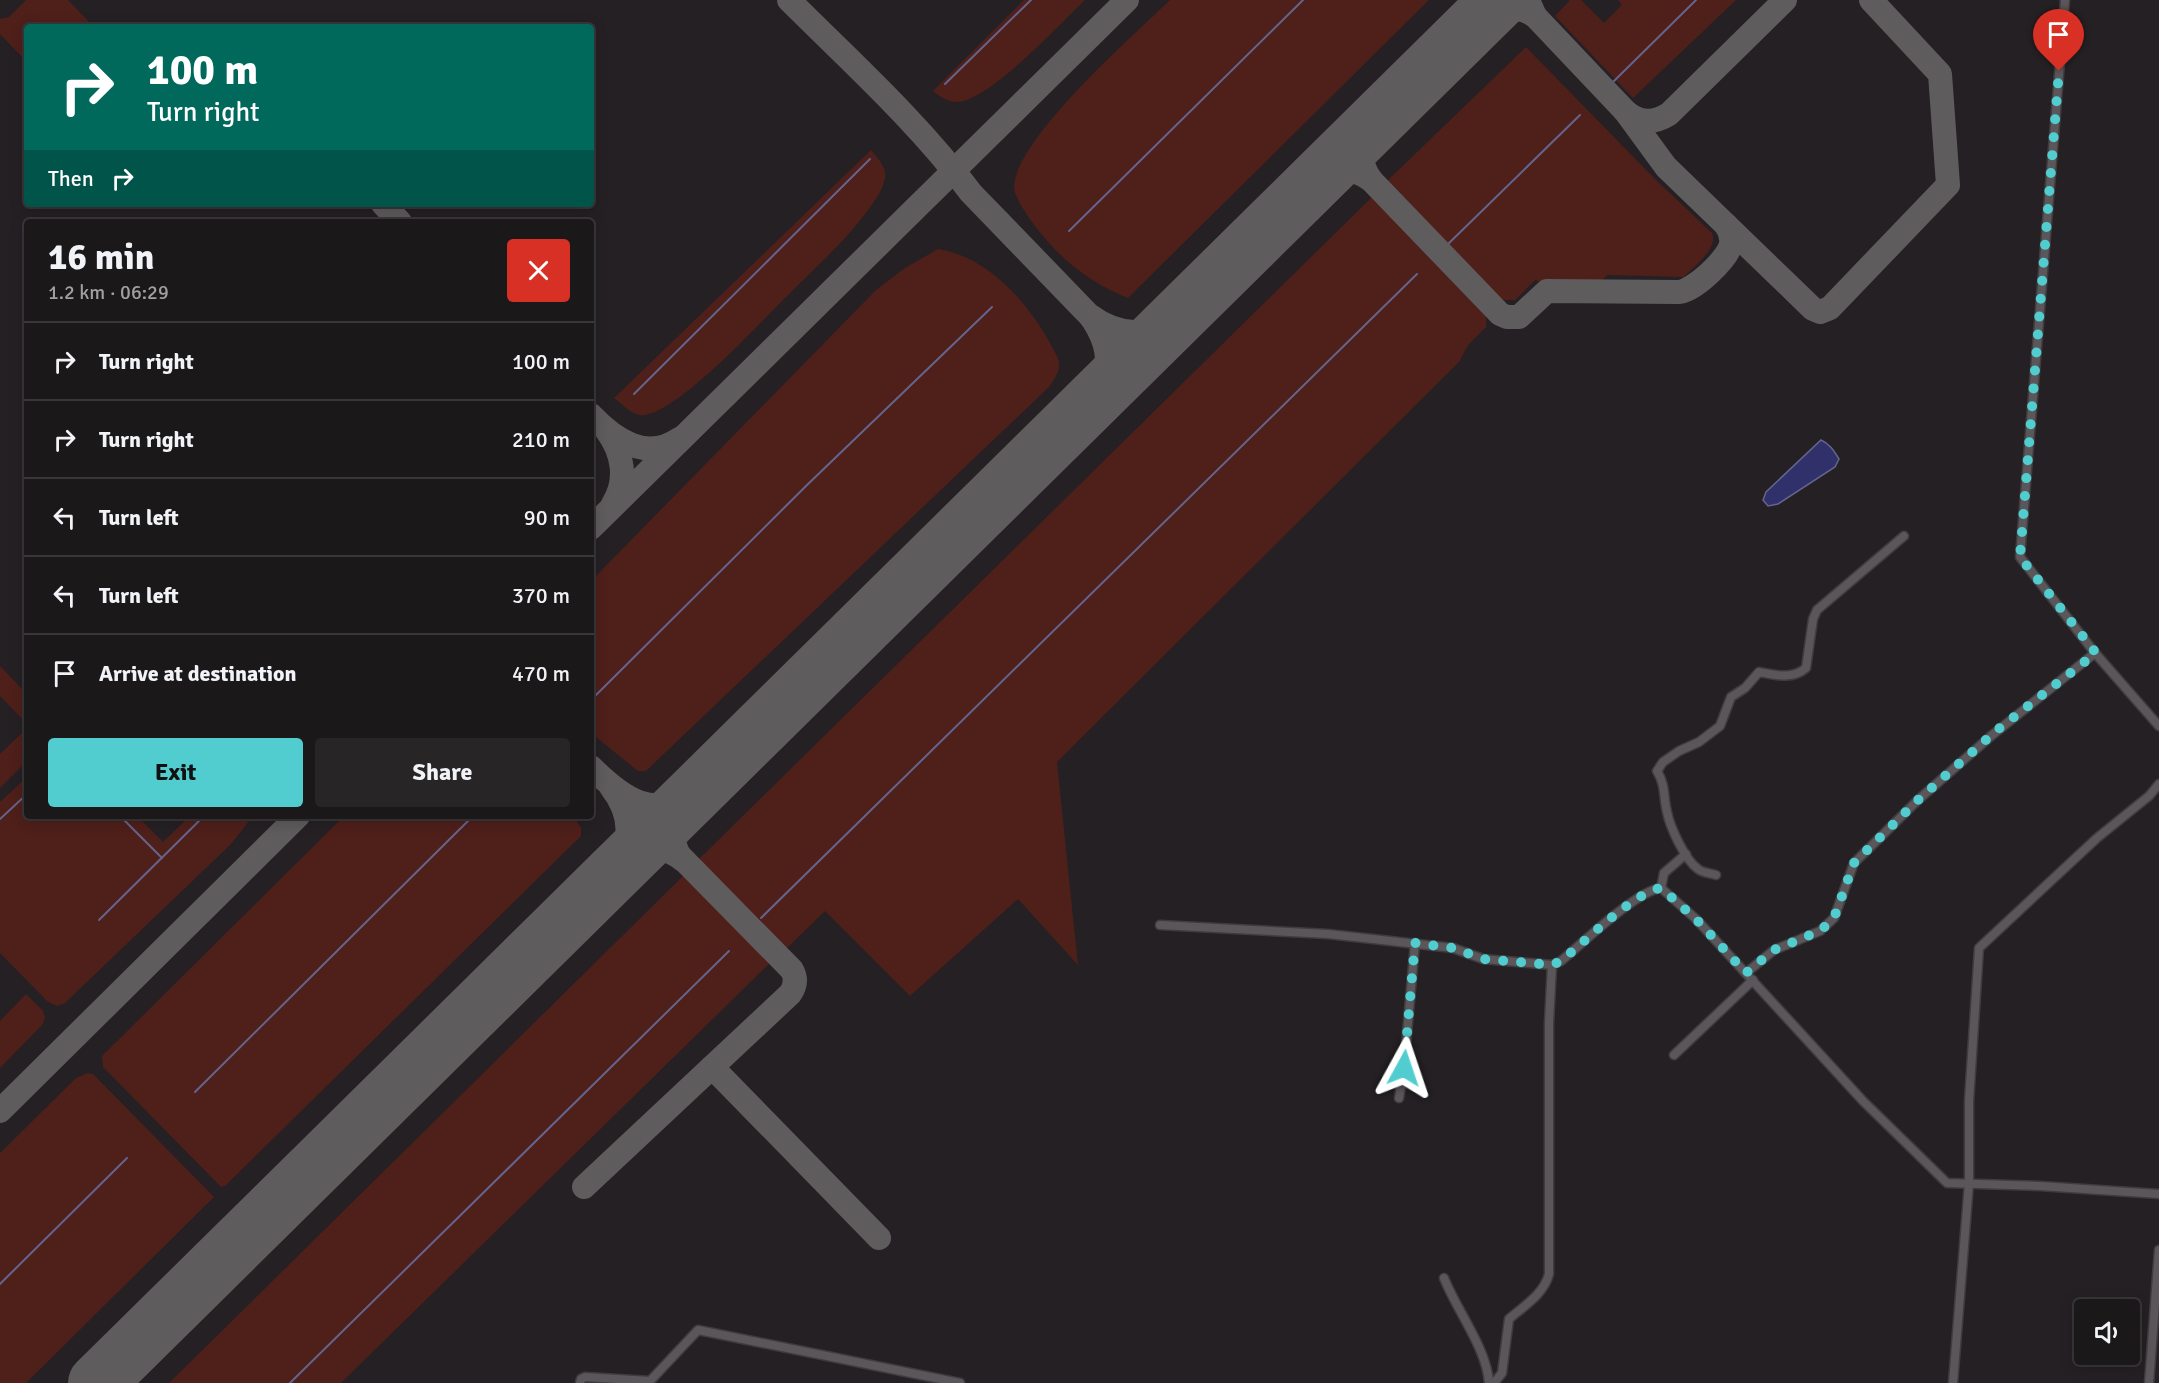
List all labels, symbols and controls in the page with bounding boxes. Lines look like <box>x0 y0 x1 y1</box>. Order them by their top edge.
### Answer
pin <box>2033 9 2084 71</box>
icon: arrive <box>2042 18 2075 51</box>
text: 100 m <box>147 45 258 96</box>
icon: right <box>48 48 126 126</box>
text: Turn right <box>147 96 260 129</box>
icon: right <box>106 162 139 195</box>
text: Then <box>48 165 94 192</box>
text: 16 min <box>48 235 154 280</box>
button: close <box>507 239 570 302</box>
text: 1.2 km · 06:29 <box>48 280 169 305</box>
icon: right <box>48 345 81 378</box>
text: Turn right <box>99 348 194 375</box>
text: 100 m <box>512 348 570 375</box>
icon: right <box>48 423 81 456</box>
text: Turn right <box>99 426 194 453</box>
text: 210 m <box>512 426 570 453</box>
icon: left <box>48 501 81 534</box>
text: Turn left <box>99 504 179 531</box>
text: 90 m <box>524 504 570 531</box>
icon: left <box>48 579 81 612</box>
text: Turn left <box>99 582 179 609</box>
text: 370 m <box>512 582 570 609</box>
icon: arrive <box>48 657 81 690</box>
text: Arrive at destination <box>99 660 296 687</box>
text: 470 m <box>512 660 570 687</box>
button: Exit <box>48 738 303 807</box>
button: Share <box>315 738 570 807</box>
position arrow <box>1372 1036 1436 1100</box>
map controls <box>2074 1299 2140 1365</box>
button: sound <box>2074 1299 2140 1365</box>

